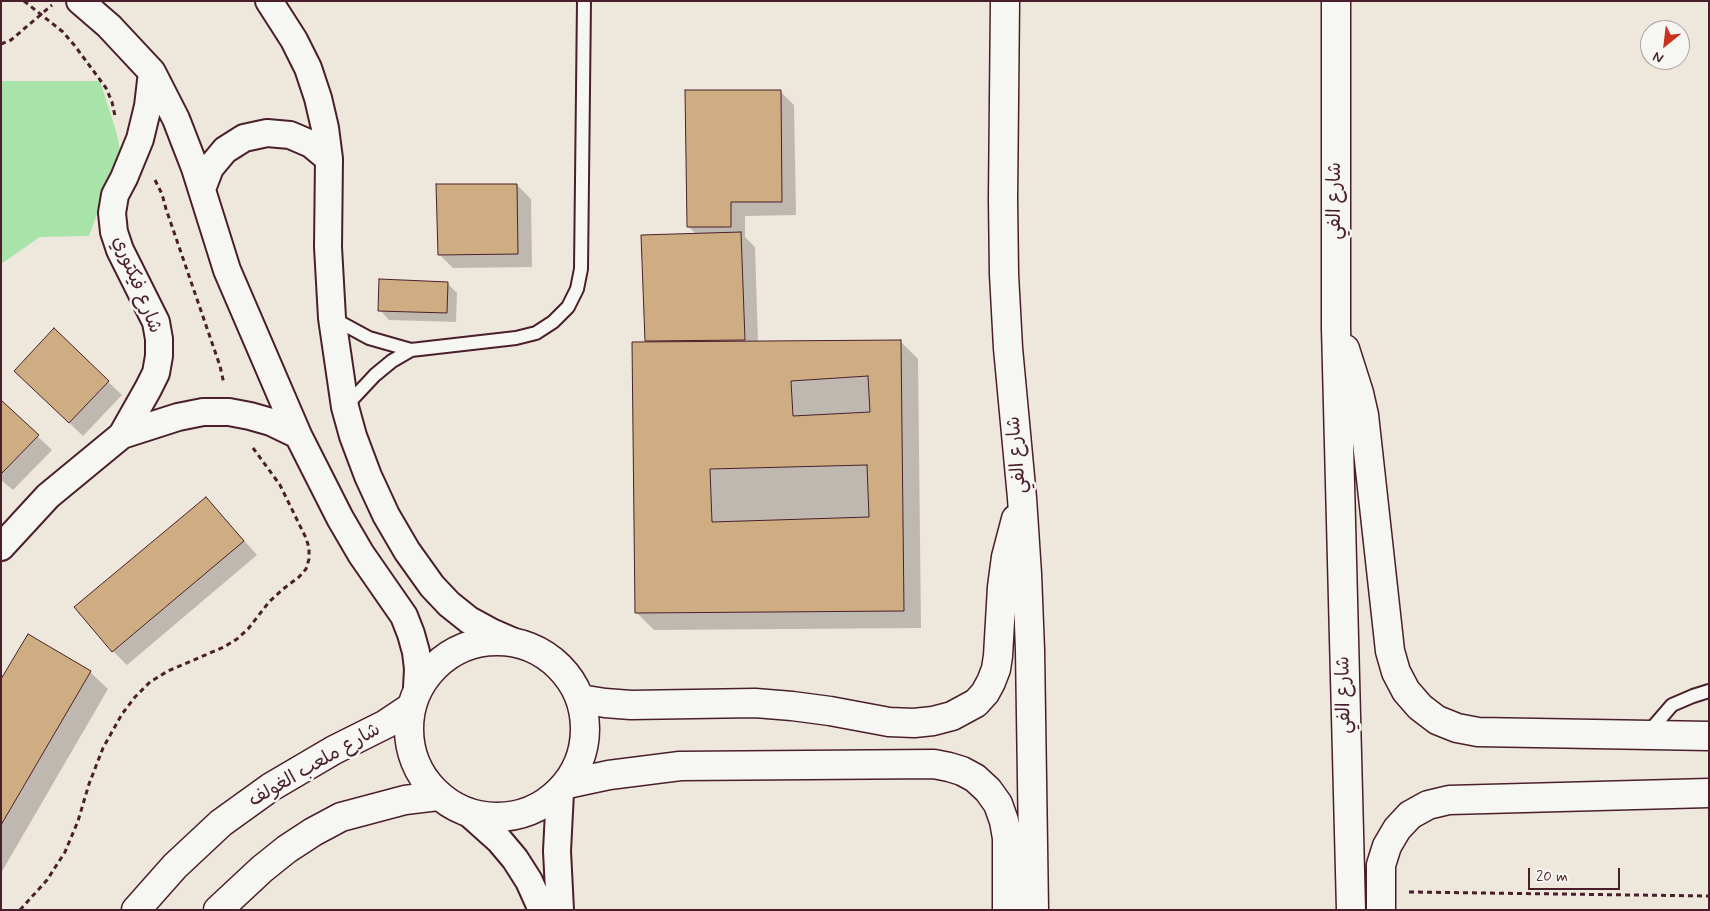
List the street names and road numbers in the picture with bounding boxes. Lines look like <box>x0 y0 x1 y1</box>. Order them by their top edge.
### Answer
street label: شارع الفي <box>1325 162 1347 240</box>
street label: شارع فيكتوري <box>106 233 166 337</box>
street label: شارع الفي <box>1003 415 1033 495</box>
street label: شارع الفي <box>1333 656 1357 734</box>
street label: شارع ملعب الغولف <box>245 719 385 813</box>

